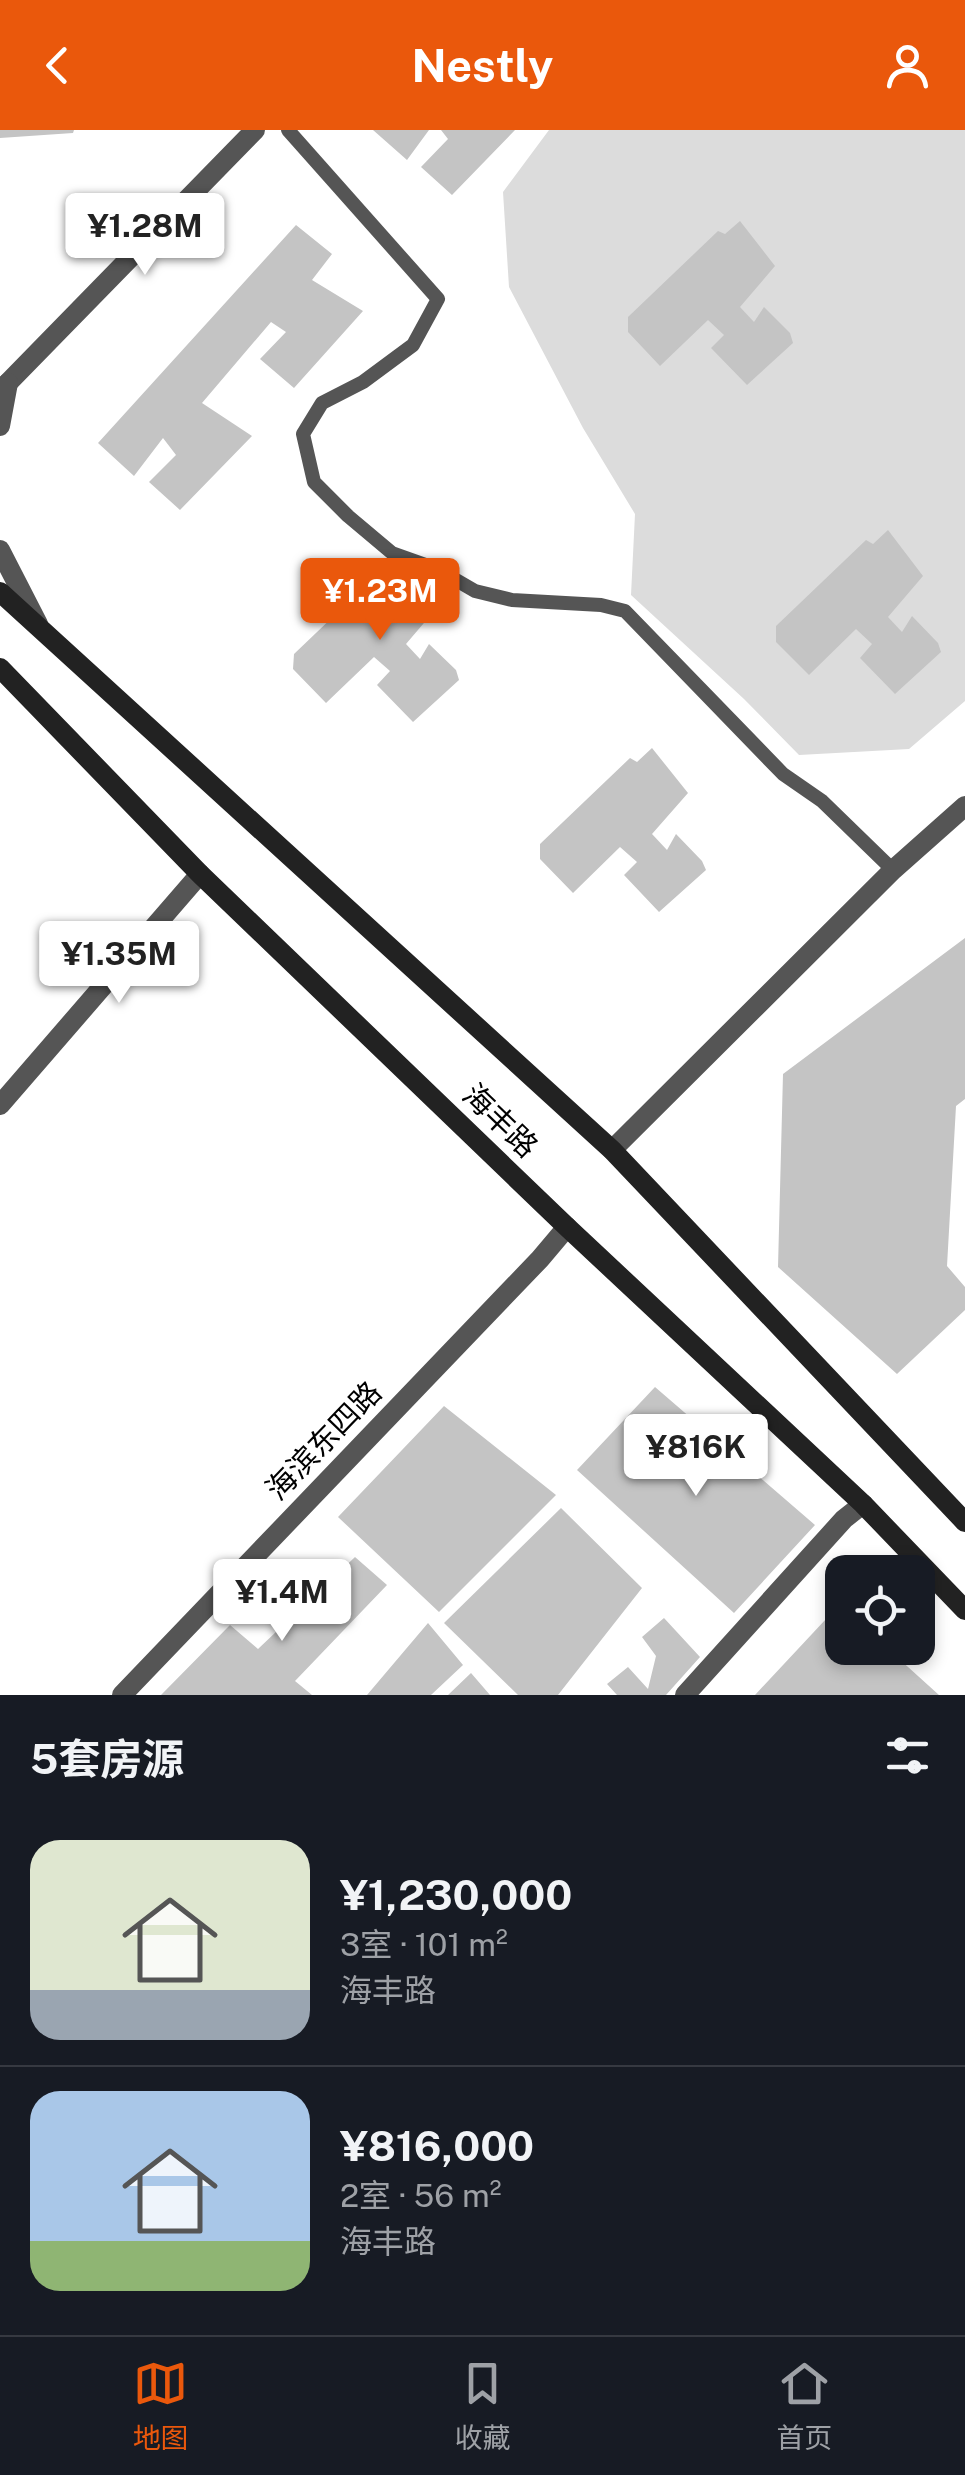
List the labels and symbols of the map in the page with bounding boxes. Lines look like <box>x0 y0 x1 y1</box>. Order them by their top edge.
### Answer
pin: ¥1.28M <box>64 193 226 278</box>
pin: ¥1.23M <box>299 558 461 643</box>
pin: ¥1.35M <box>38 921 200 1006</box>
street label: 海丰路 <box>456 1076 546 1164</box>
street label: 海滨东四路 <box>258 1374 388 1507</box>
pin: ¥816K <box>626 1414 766 1499</box>
pin: ¥1.4M <box>212 1559 352 1644</box>

